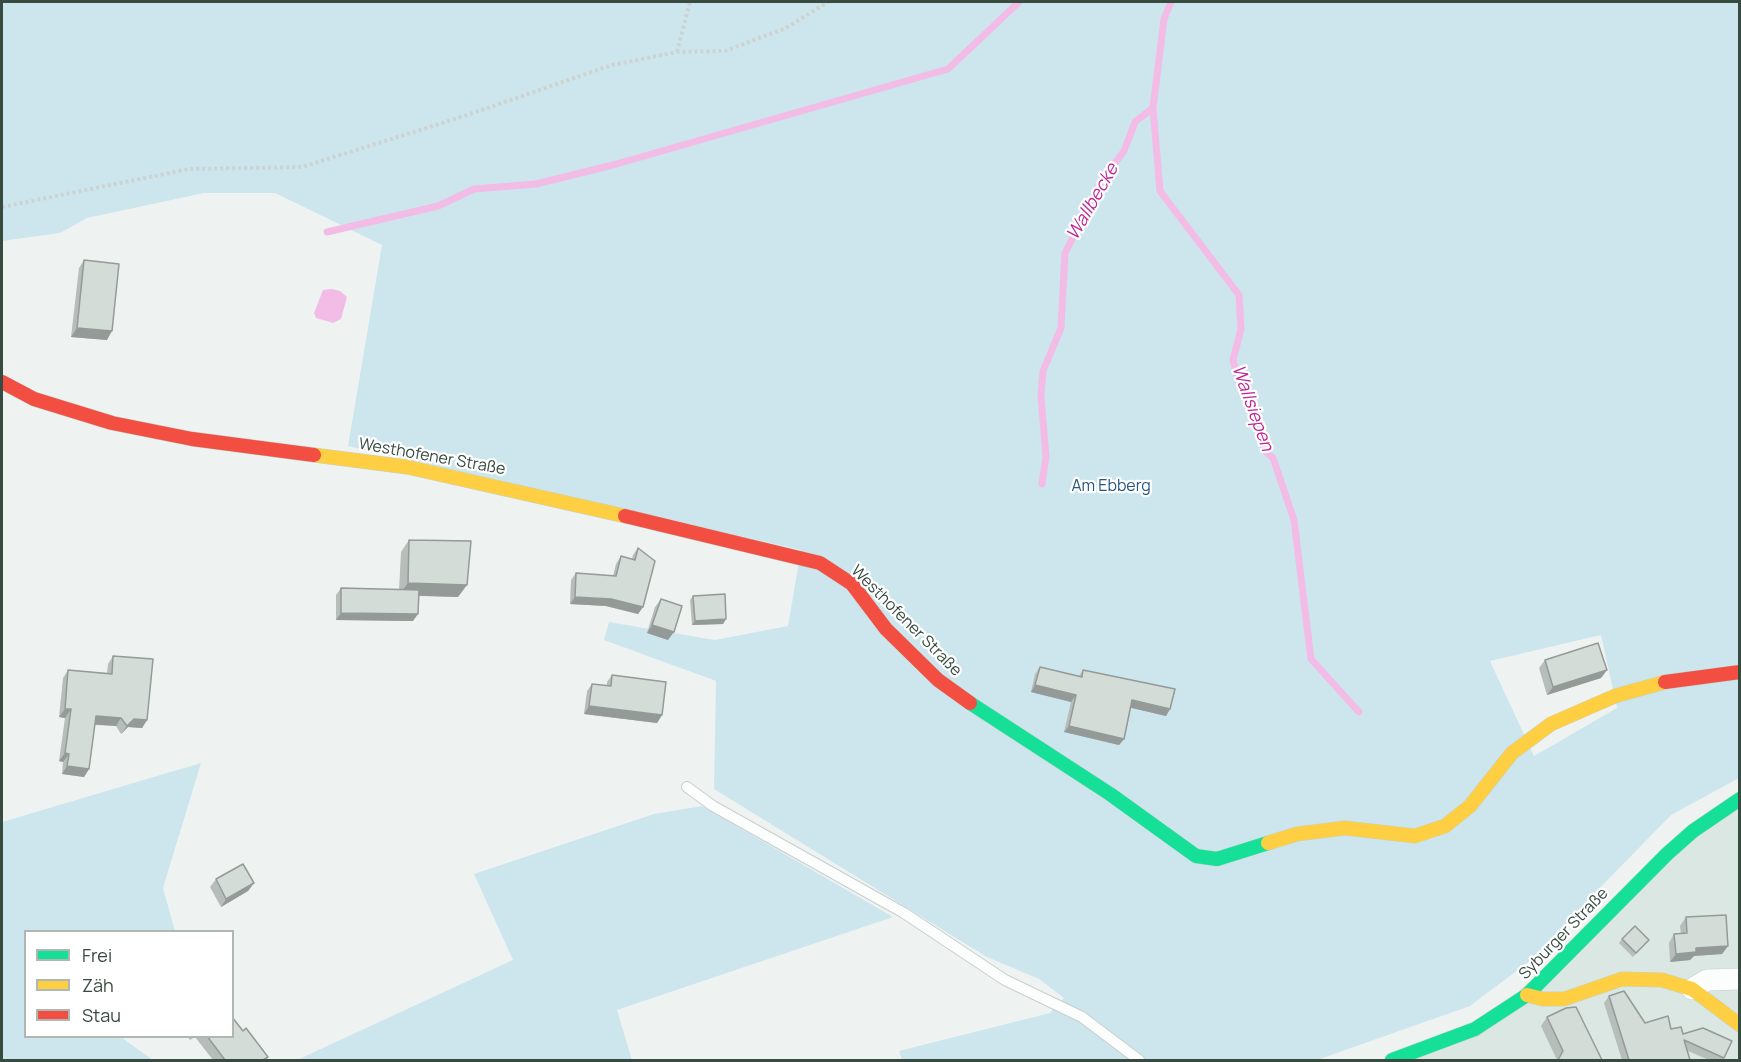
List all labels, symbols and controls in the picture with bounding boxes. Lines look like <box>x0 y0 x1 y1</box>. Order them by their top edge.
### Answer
water label: Wallbecke <box>1062 160 1124 244</box>
water label: Wallsiepen <box>1226 362 1278 454</box>
street label: Westhofener Straße <box>357 435 507 479</box>
park label: Am Ebberg <box>1071 477 1151 497</box>
street label: Westhofener Straße <box>847 562 965 680</box>
street label: Syburger Straße <box>1515 884 1613 984</box>
legend <box>24 930 234 1038</box>
text: Frei <box>82 943 112 967</box>
text: Zäh <box>82 973 114 997</box>
text: Stau <box>82 1003 121 1027</box>

